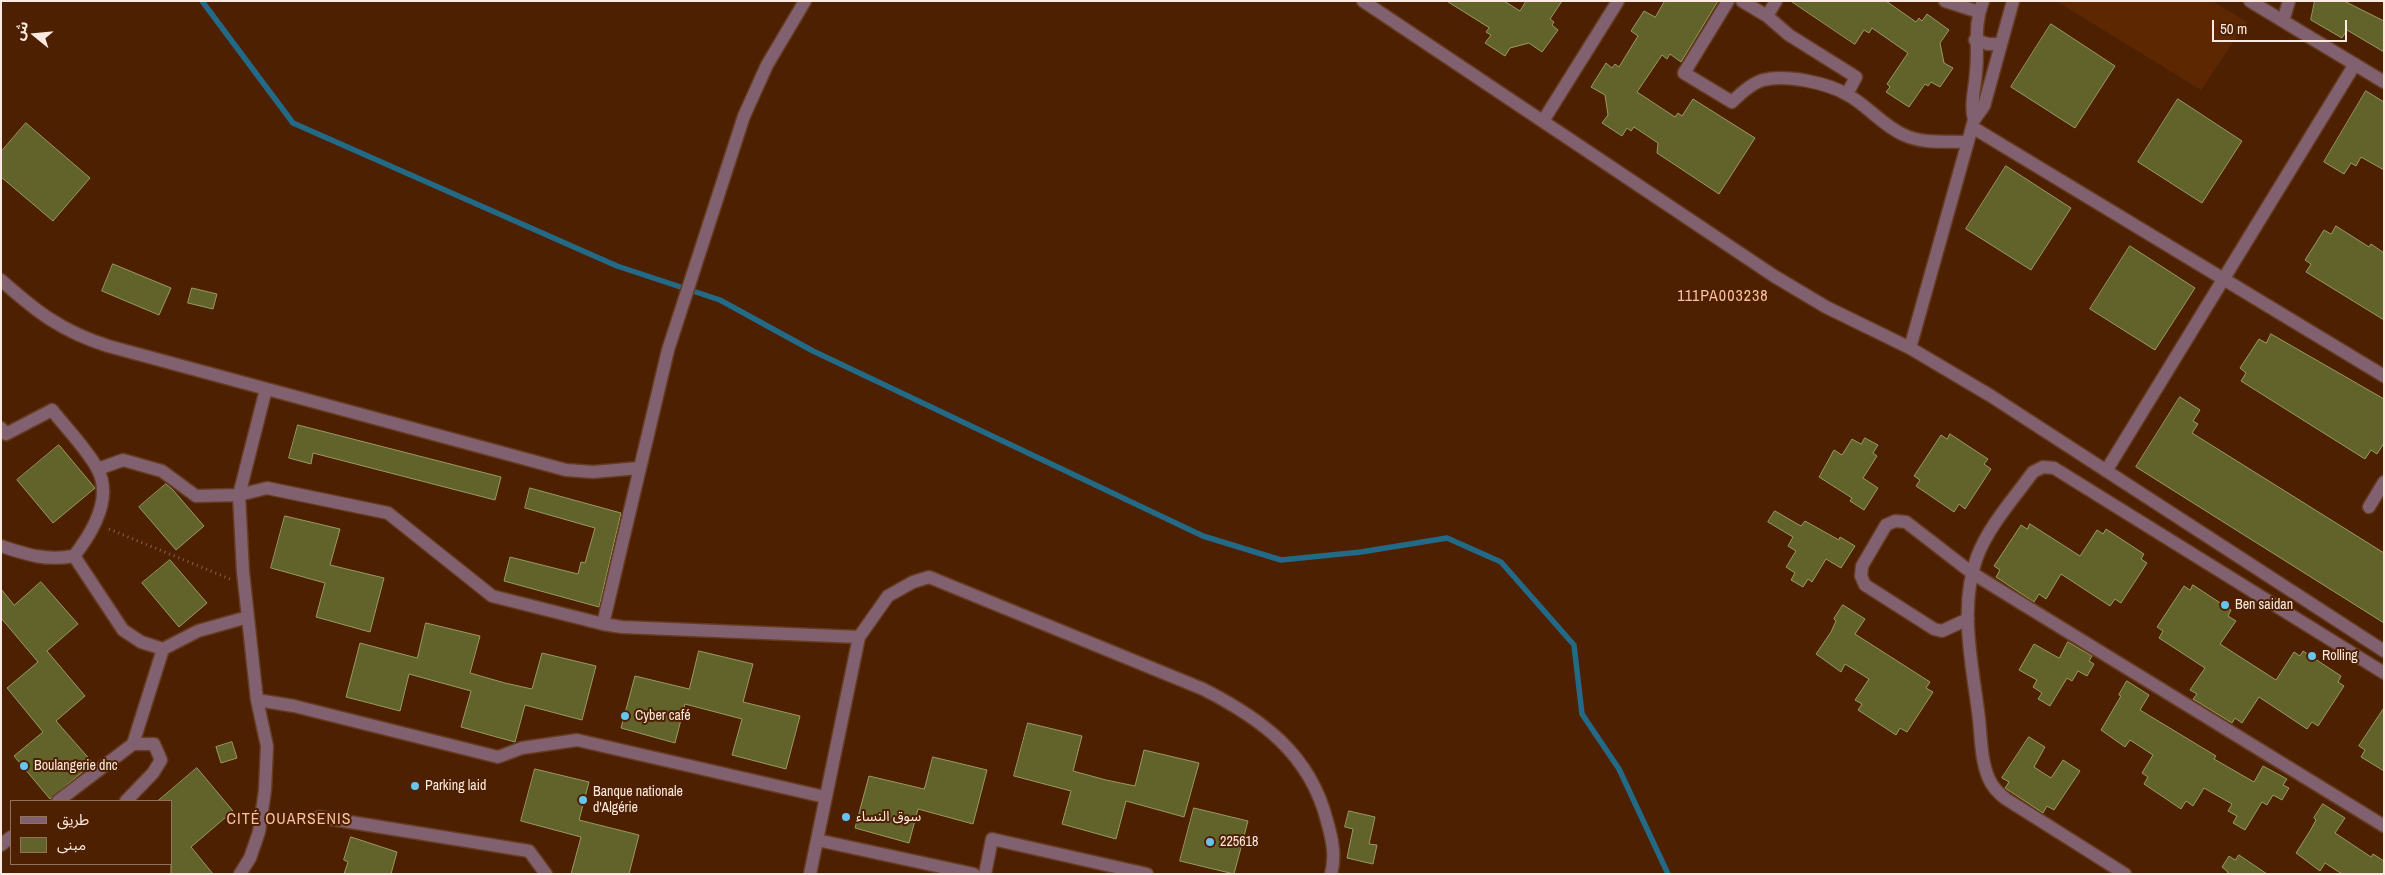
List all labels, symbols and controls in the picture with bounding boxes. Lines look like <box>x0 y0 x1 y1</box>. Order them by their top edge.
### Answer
north arrow <box>10 10 60 60</box>
scale bar <box>2215 10 2350 42</box>
text: 50 m <box>2220 18 2247 39</box>
text: ش <box>9 19 32 42</box>
district label: 111PA003238 <box>1676 287 1770 307</box>
place label: Ben saidan <box>2235 597 2293 613</box>
marker: Ben saidan <box>2219 599 2231 611</box>
place label: Rolling <box>2322 648 2358 664</box>
marker: Rolling <box>2306 650 2318 662</box>
place label: Cyber café <box>635 708 691 724</box>
marker: Cyber café <box>619 710 631 722</box>
place label: Boulangerie dnc <box>34 758 118 774</box>
marker: Boulangerie dnc <box>18 760 30 772</box>
place label: Parking laid <box>425 778 486 794</box>
marker: Parking laid <box>409 780 421 792</box>
place label: Banque nationale d'Algérie <box>593 784 683 816</box>
marker: Banque nationale d'Algérie <box>577 794 589 806</box>
legend <box>10 800 172 865</box>
text: طريق <box>57 809 89 830</box>
place label: سوق النساء <box>856 809 921 825</box>
district label: CITÉ OUARSENIS <box>225 810 353 830</box>
marker: سوق النساء <box>840 811 852 823</box>
text: مبنى <box>57 834 86 855</box>
place label: 225618 <box>1220 834 1258 850</box>
marker: 225618 <box>1204 836 1216 848</box>

